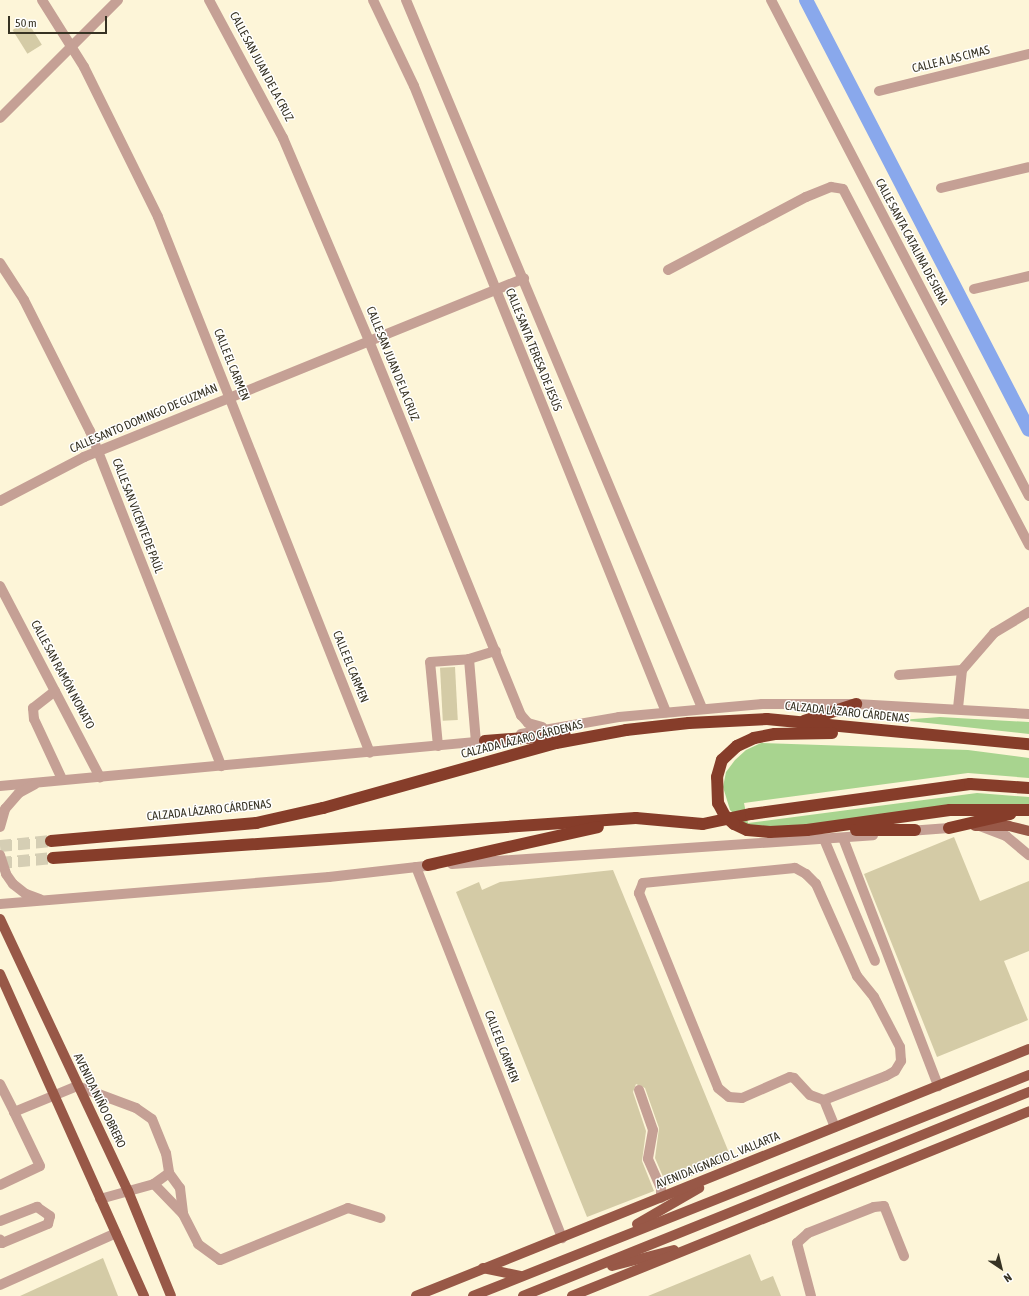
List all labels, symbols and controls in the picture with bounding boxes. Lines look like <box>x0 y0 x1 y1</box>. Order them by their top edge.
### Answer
scale bar <box>10 8 109 34</box>
street label: CALLE SAN JUAN DE LA CRUZ <box>226 10 296 124</box>
text: 50 m <box>15 16 37 30</box>
street label: CALLE A LAS CIMAS <box>911 43 991 77</box>
street label: CALLE SANTA CATALINA DE SIENA <box>872 176 950 308</box>
street label: CALLE SANTA TERESA DE JESÚS <box>502 286 564 414</box>
street label: CALLE SAN JUAN DE LA CRUZ <box>362 305 422 423</box>
street label: CALLE EL CARMEN <box>210 327 252 403</box>
street label: CALLE SANTO DOMINGO DE GUZMÁN <box>68 381 220 457</box>
street label: CALLE SAN VICENTE DE PAÚL <box>108 456 166 576</box>
street label: CALLE SAN RAMÓN NONATO <box>27 618 97 732</box>
street label: CALLE EL CARMEN <box>329 629 371 705</box>
street label: CALZADA LÁZARO CÁRDENAS <box>784 699 910 727</box>
street label: CALZADA LÁZARO CÁRDENAS <box>460 718 584 762</box>
street label: CALZADA LÁZARO CÁRDENAS <box>146 797 272 825</box>
street label: CALLE EL CARMEN <box>481 1009 521 1085</box>
street label: AVENIDA NIÑO OBRERO <box>70 1051 128 1151</box>
street label: AVENIDA IGNACIO L. VALLARTA <box>654 1130 782 1192</box>
north arrow <box>981 1248 1021 1288</box>
text: N <box>1002 1271 1014 1285</box>

